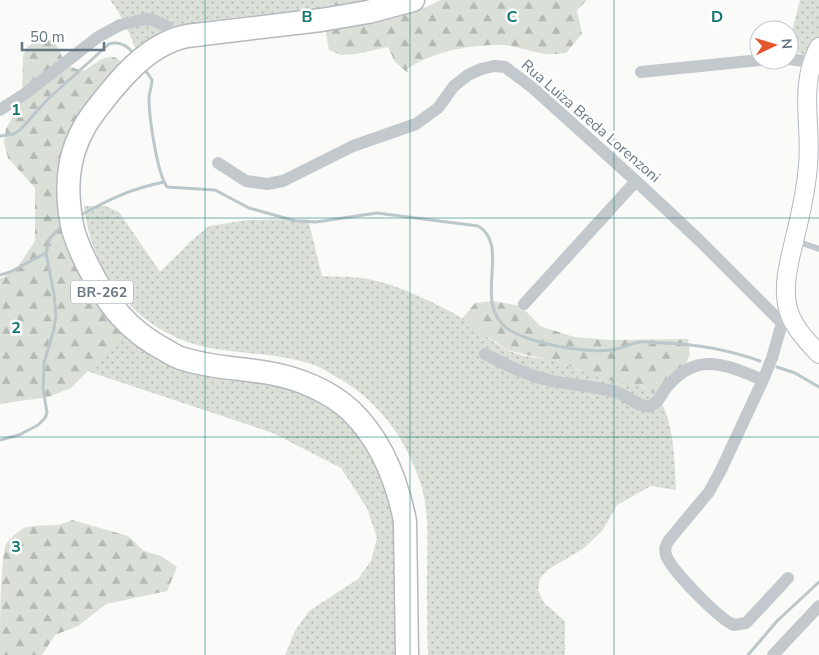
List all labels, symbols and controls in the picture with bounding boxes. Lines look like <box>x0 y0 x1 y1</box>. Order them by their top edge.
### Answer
text: B <box>301 6 313 28</box>
text: C <box>507 6 518 28</box>
text: D <box>711 6 723 28</box>
scale bar <box>22 20 105 52</box>
north arrow <box>749 20 799 70</box>
text: 50 m <box>30 27 65 47</box>
text: N <box>777 38 796 50</box>
street label: Rua Luiza Breda Lorenzoni <box>517 55 665 187</box>
text: 1 <box>11 99 21 121</box>
road number: BR-262 <box>71 280 133 304</box>
text: 2 <box>11 317 21 339</box>
text: 3 <box>11 536 21 558</box>

